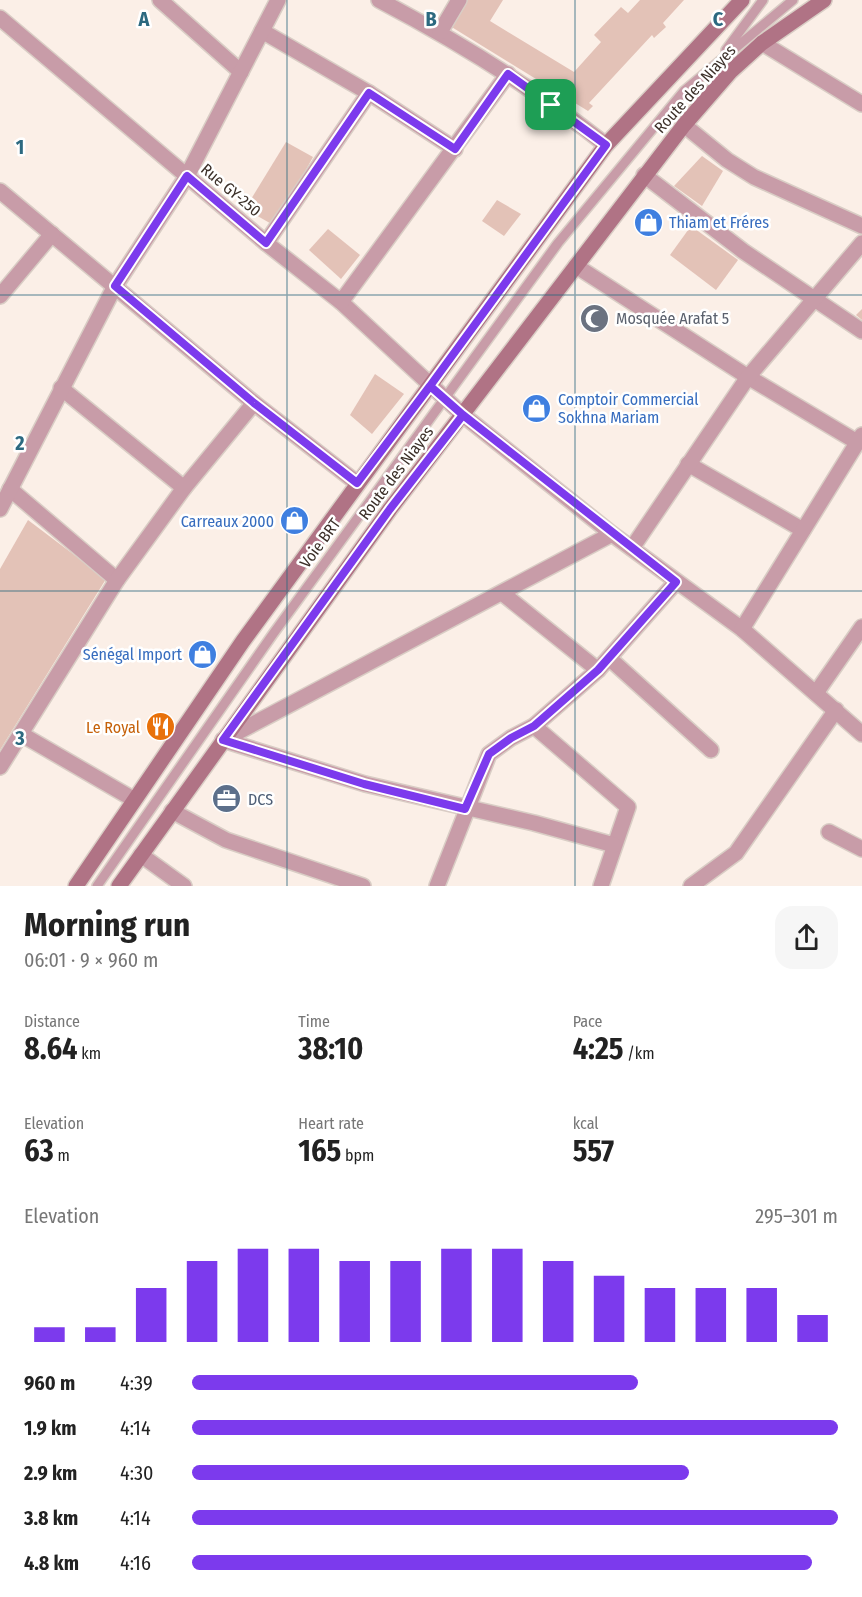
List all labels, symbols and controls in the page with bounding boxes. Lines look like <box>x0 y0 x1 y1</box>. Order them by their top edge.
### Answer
text: A <box>138 7 151 31</box>
text: B <box>425 7 437 31</box>
text: C <box>713 7 724 31</box>
street label: Route des Niayes <box>650 41 740 137</box>
pin <box>525 79 576 130</box>
icon: arrive <box>534 88 567 121</box>
text: 1 <box>16 135 24 159</box>
street label: Rue GY-250 <box>197 159 265 221</box>
shop icon: Thiam et Fréres <box>632 206 664 238</box>
place label: Thiam et Fréres <box>669 213 769 232</box>
mosque icon: Mosquée Arafat 5 <box>579 302 611 334</box>
place label: Mosquée Arafat 5 <box>616 309 729 328</box>
place label: Comptoir Commercial Sokhna Mariam <box>558 390 698 427</box>
shop icon: Comptoir Commercial Sokhna Mariam <box>521 392 553 424</box>
street label: Route des Niayes <box>355 422 437 524</box>
text: 2 <box>14 431 25 455</box>
shop icon: Carreaux 2000 <box>279 505 311 537</box>
place label: Carreaux 2000 <box>181 512 274 531</box>
street label: Voie BRT <box>296 514 345 571</box>
shop icon: Sénégal Import <box>187 638 219 670</box>
place label: Sénégal Import <box>83 645 183 664</box>
restaurant icon: Le Royal <box>145 711 177 743</box>
place label: Le Royal <box>86 718 140 737</box>
text: 3 <box>14 726 25 750</box>
office icon: DCS <box>211 783 243 815</box>
place label: DCS <box>248 790 273 809</box>
text: Morning run <box>24 905 190 945</box>
button: share <box>775 906 838 969</box>
text: 06:01 · 9 × 960 m <box>24 948 158 972</box>
text: Distance <box>24 1012 80 1031</box>
text: Time <box>298 1012 330 1031</box>
text: Pace <box>573 1012 602 1031</box>
text: 8.64 <box>24 1031 78 1067</box>
text: 38:10 <box>298 1031 363 1067</box>
text: 4:25 <box>573 1031 624 1067</box>
text: km <box>78 1044 101 1063</box>
text: /km <box>624 1044 655 1063</box>
text: Elevation <box>24 1114 84 1133</box>
text: Heart rate <box>298 1114 364 1133</box>
text: kcal <box>573 1114 599 1133</box>
text: 63 <box>24 1133 54 1169</box>
text: 165 <box>298 1133 341 1169</box>
text: 557 <box>573 1133 614 1169</box>
text: m <box>54 1146 70 1165</box>
text: bpm <box>341 1146 374 1165</box>
text: Elevation <box>24 1204 99 1228</box>
text: 295–301 m <box>755 1204 838 1228</box>
text: 960 m <box>24 1371 75 1395</box>
text: 4:39 <box>120 1371 153 1395</box>
text: 1.9 km <box>24 1416 77 1440</box>
text: 4:14 <box>120 1416 151 1440</box>
text: 2.9 km <box>24 1461 77 1485</box>
text: 4:30 <box>120 1461 154 1485</box>
text: 3.8 km <box>24 1506 78 1530</box>
text: 4:14 <box>120 1506 151 1530</box>
text: 4.8 km <box>24 1551 79 1575</box>
text: 4:16 <box>120 1551 151 1575</box>

